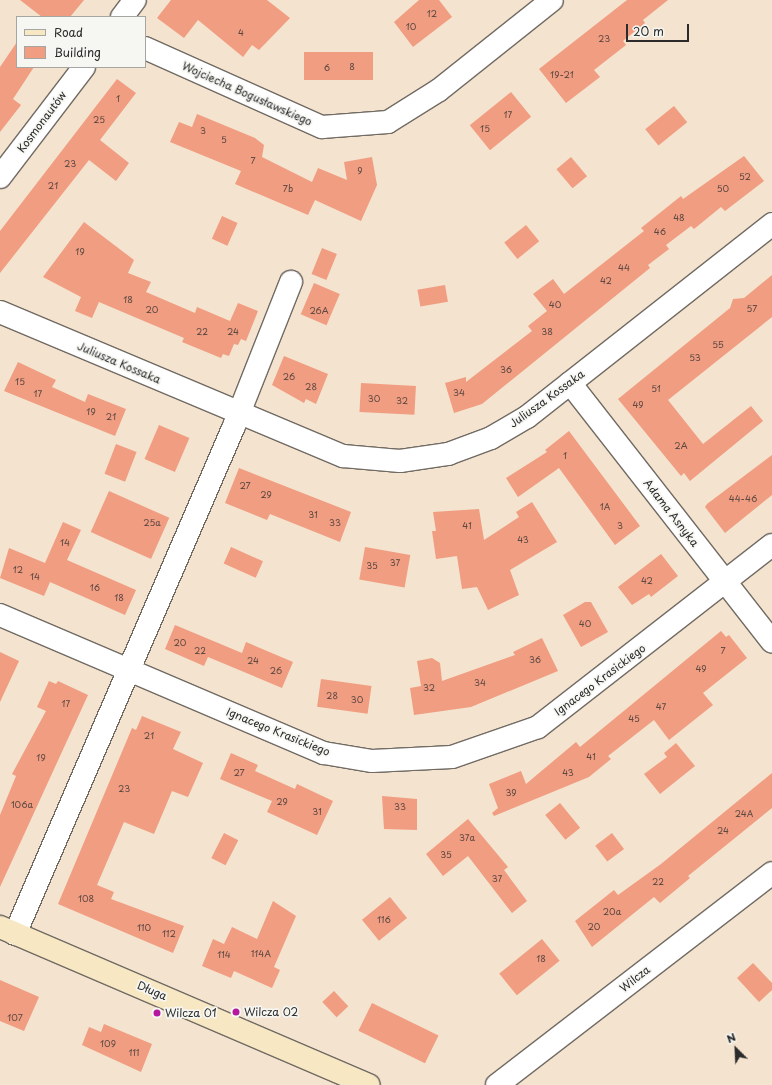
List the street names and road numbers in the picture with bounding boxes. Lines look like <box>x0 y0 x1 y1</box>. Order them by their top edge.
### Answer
street label: Wojciecha Bogusławskiego <box>180 59 314 129</box>
street label: Kosmonautów <box>15 89 69 155</box>
street label: Juliusza Kossaka <box>75 339 163 387</box>
street label: Juliusza Kossaka <box>507 367 587 431</box>
street label: Adama Asnyka <box>640 476 702 550</box>
street label: Ignacego Krasickiego <box>552 641 648 719</box>
street label: Ignacego Krasickiego <box>224 705 332 759</box>
street label: Wilcza <box>617 963 653 995</box>
street label: Długa <box>135 979 169 1003</box>

